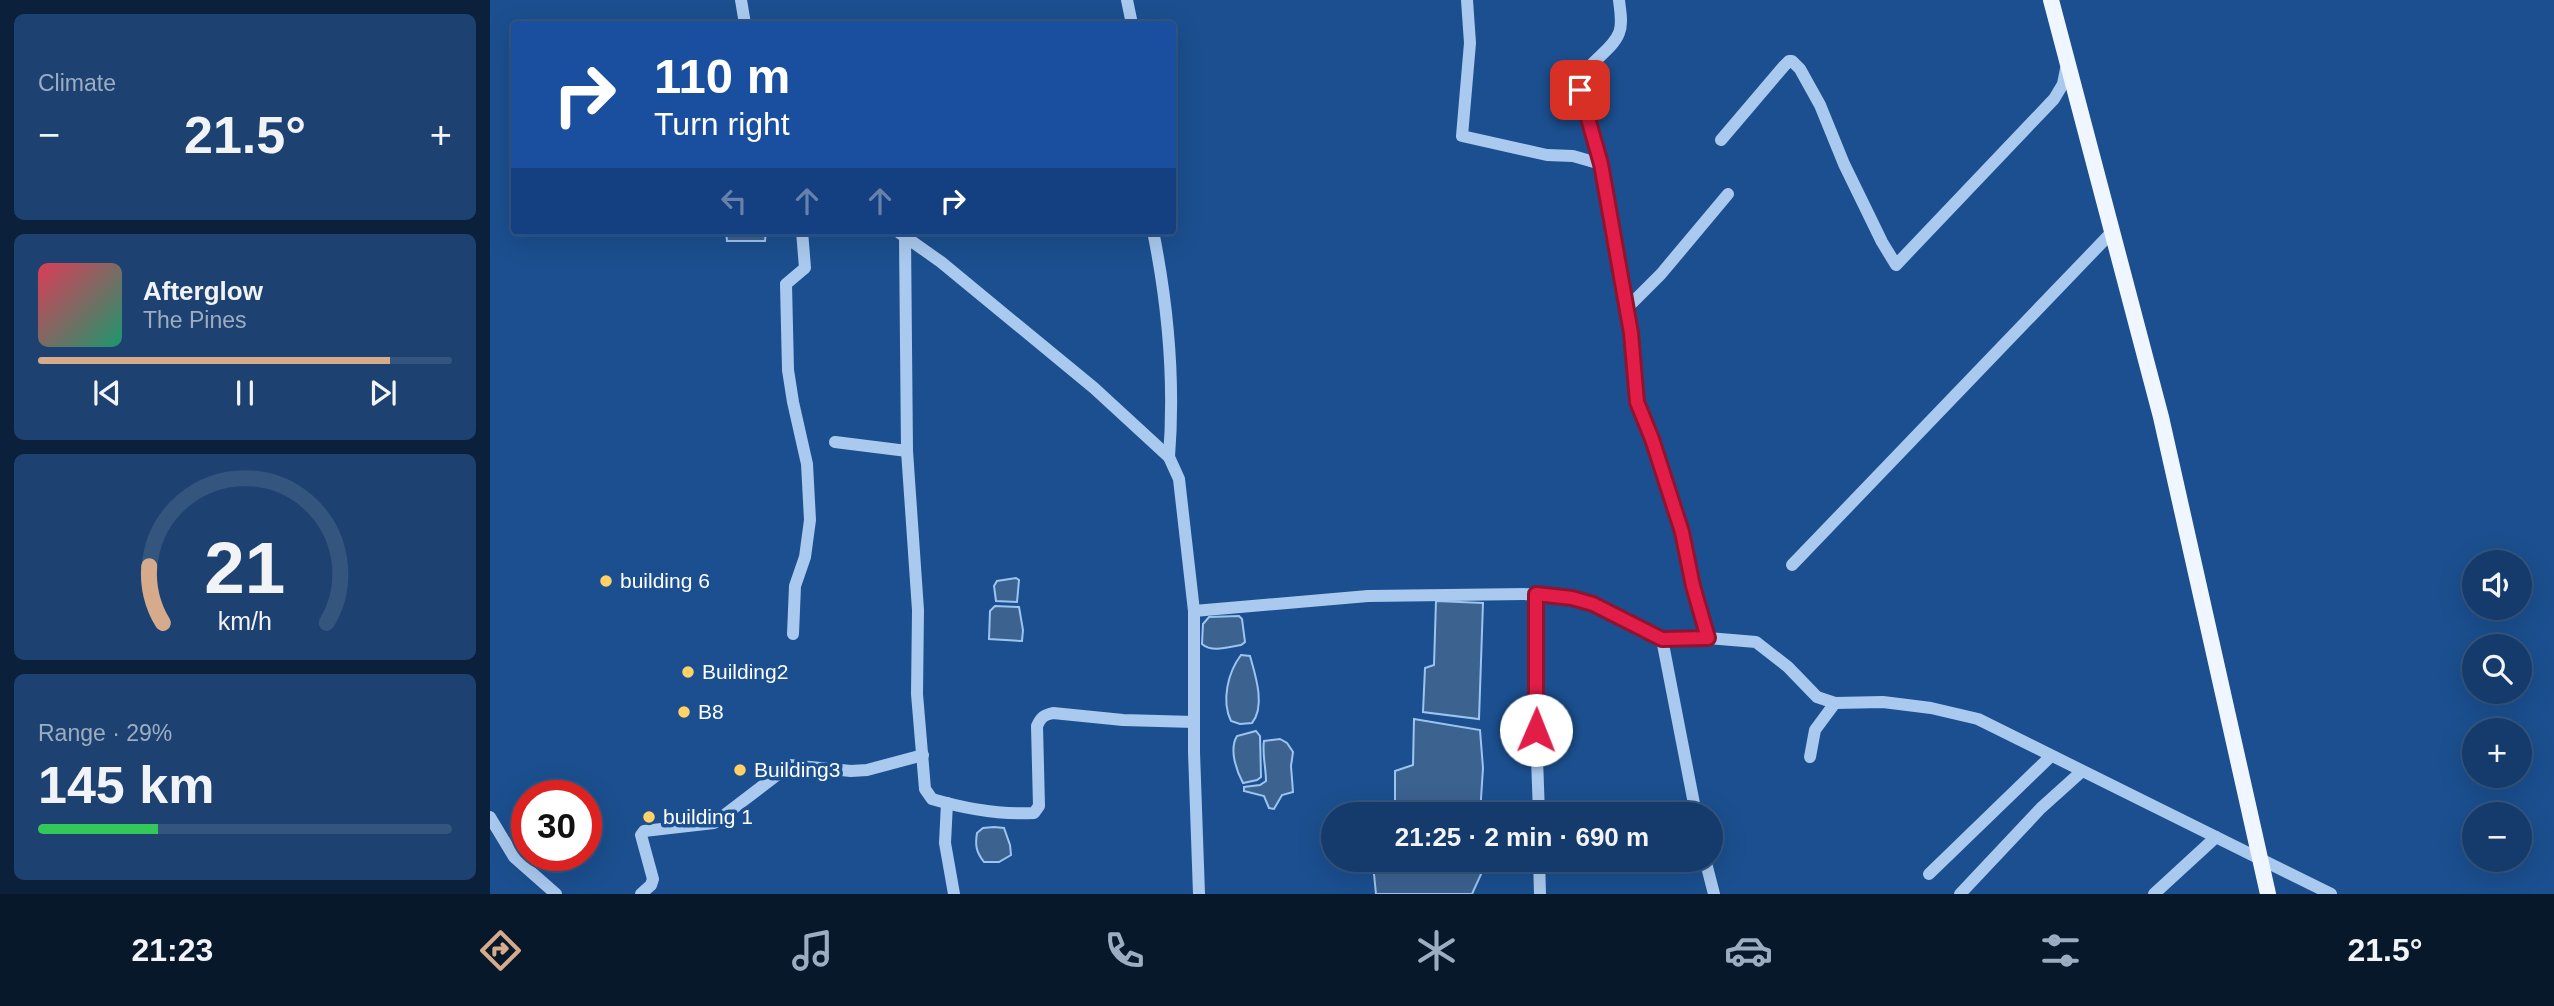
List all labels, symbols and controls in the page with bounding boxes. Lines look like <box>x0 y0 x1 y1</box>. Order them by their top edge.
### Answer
icon: right <box>539 49 630 140</box>
text: 110 m <box>654 49 790 103</box>
pin <box>1550 60 1610 120</box>
text: Climate <box>38 70 116 96</box>
icon: arrive <box>1561 71 1599 109</box>
text: 21.5° <box>184 106 306 164</box>
text: Turn right <box>654 106 790 142</box>
text: − <box>38 114 60 156</box>
text: + <box>430 114 452 156</box>
icon: left <box>715 182 753 220</box>
icon: ahead <box>788 182 826 220</box>
icon: ahead <box>861 182 899 220</box>
icon: right <box>934 182 972 220</box>
text: Afterglow <box>143 276 263 306</box>
text: The Pines <box>143 307 247 333</box>
icon: previous <box>88 374 126 412</box>
icon: pause <box>226 374 264 412</box>
icon: next <box>364 374 402 412</box>
text: 21 <box>205 527 285 608</box>
map controls <box>2462 550 2532 872</box>
button: sound <box>2462 550 2532 620</box>
place label: building 6 <box>620 569 710 592</box>
marker: building 6 <box>598 573 614 589</box>
text: km/h <box>218 607 272 635</box>
button: search <box>2462 634 2532 704</box>
place label: Building2 <box>702 660 788 683</box>
marker: Building2 <box>680 664 696 680</box>
position arrow <box>1499 693 1573 767</box>
place label: B8 <box>698 700 724 723</box>
marker: B8 <box>676 704 692 720</box>
button: + <box>2462 718 2532 788</box>
text: Range · 29% <box>38 720 172 746</box>
text: 145 km <box>38 756 214 814</box>
place label: Building3 <box>754 758 840 781</box>
marker: Building3 <box>732 762 748 778</box>
speed limit sign: 30 <box>511 780 602 871</box>
button: − <box>2462 802 2532 872</box>
place label: building 1 <box>663 805 753 828</box>
marker: building 1 <box>641 809 657 825</box>
text: 21:25 · 2 min · 690 m <box>1395 822 1649 852</box>
icon: directions <box>476 926 525 975</box>
icon: music <box>788 926 837 975</box>
icon: phone <box>1100 926 1149 975</box>
icon: climate <box>1412 926 1461 975</box>
icon: car <box>1724 926 1773 975</box>
icon: filters <box>2036 926 2085 975</box>
text: 21:23 <box>131 932 213 968</box>
text: 21.5° <box>2347 932 2422 968</box>

